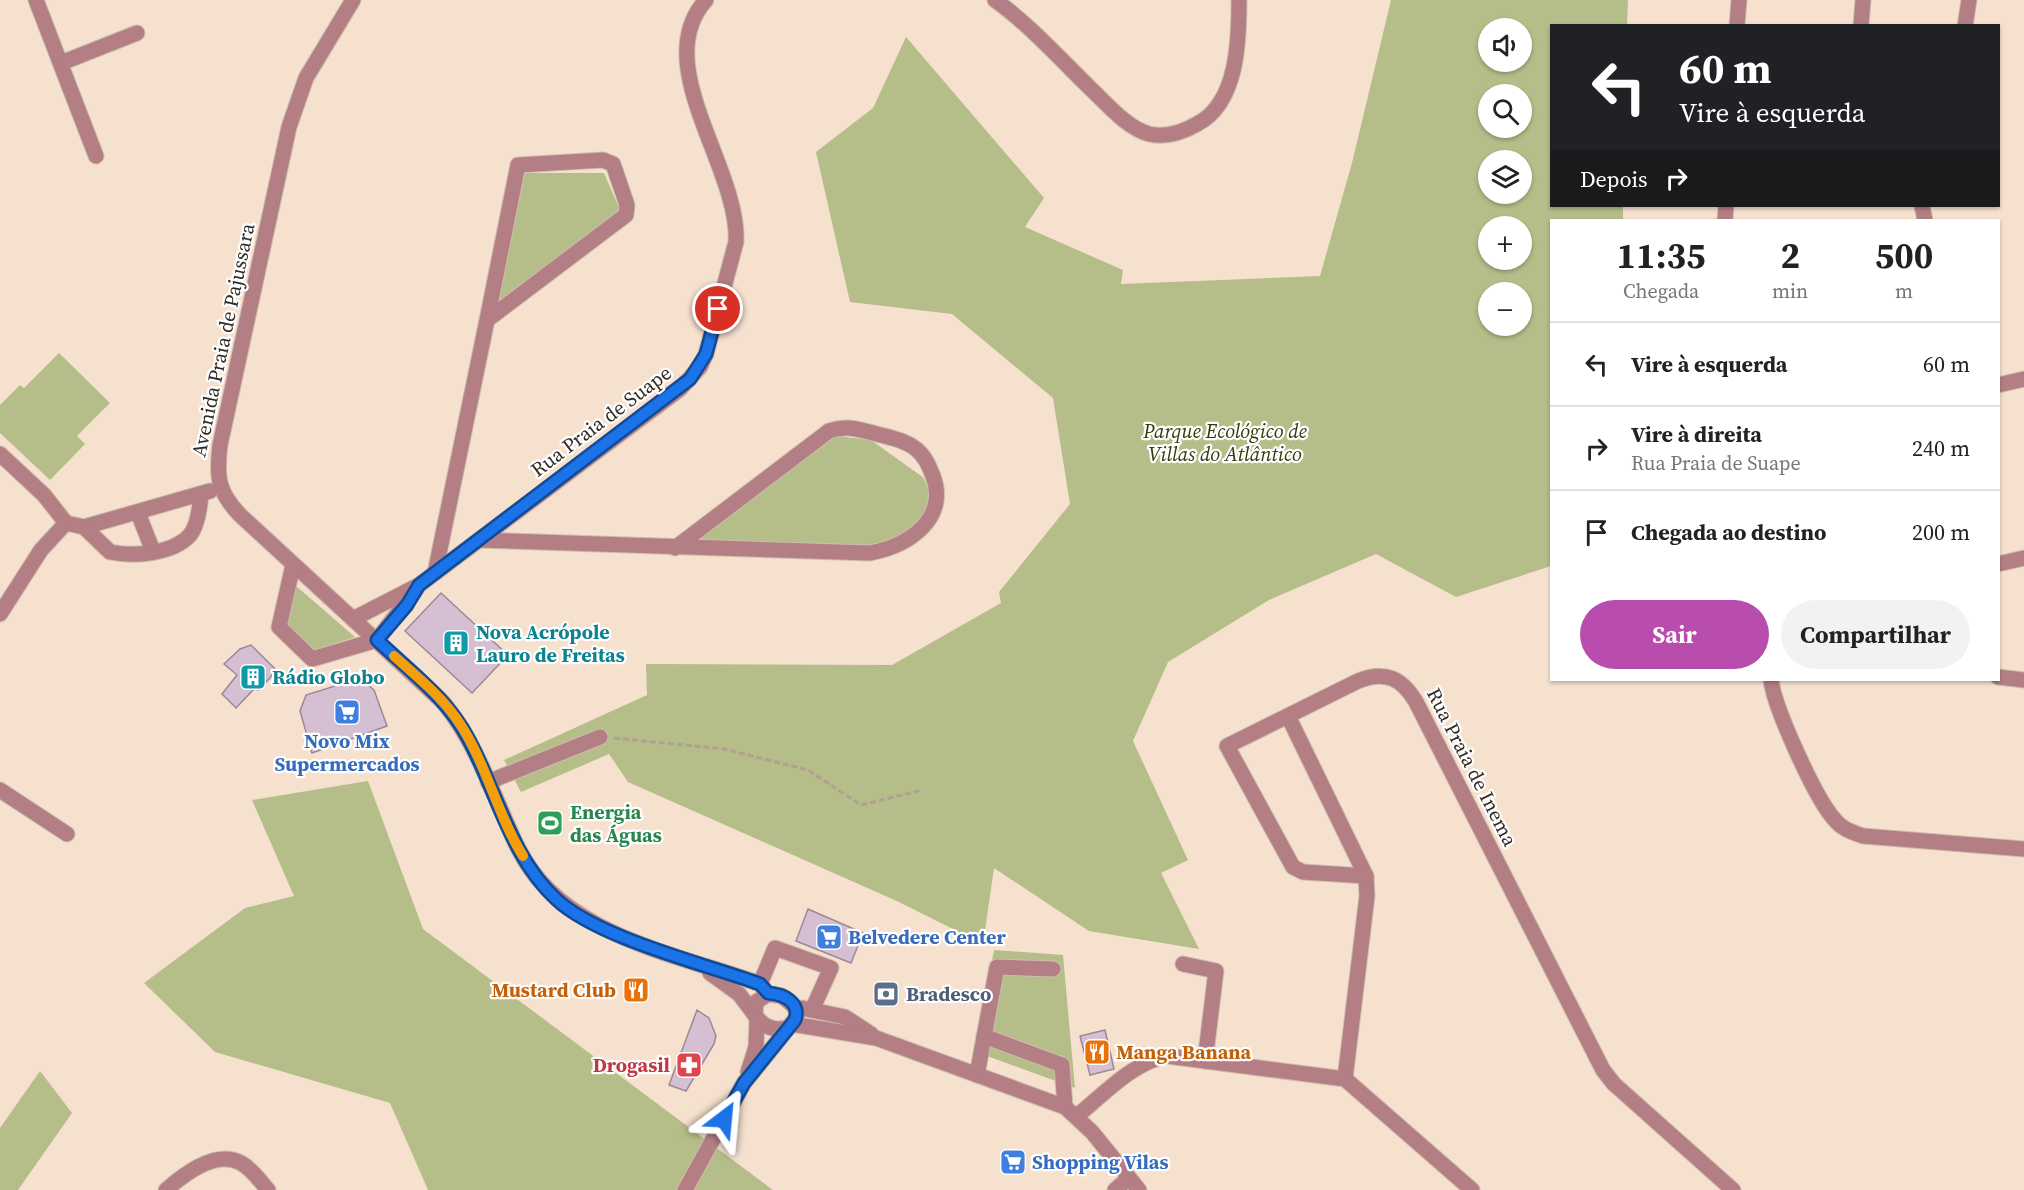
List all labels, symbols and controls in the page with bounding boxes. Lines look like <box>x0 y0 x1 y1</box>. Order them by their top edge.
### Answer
map controls <box>1478 18 1532 336</box>
button: sound <box>1478 18 1532 72</box>
text: 60 m <box>1679 39 1772 97</box>
icon: left <box>1580 48 1658 126</box>
button: search <box>1478 84 1532 138</box>
text: Vire à esquerda <box>1679 94 1865 131</box>
button: layers <box>1478 150 1532 204</box>
icon: right <box>1660 162 1693 195</box>
text: Depois <box>1580 164 1648 194</box>
button: + <box>1478 216 1532 270</box>
street label: Avenida Praia de Pajussara <box>185 220 262 459</box>
text: 11:35 <box>1617 231 1705 280</box>
text: 2 <box>1780 231 1800 280</box>
text: 500 <box>1875 231 1933 280</box>
text: Chegada <box>1623 277 1699 305</box>
text: min <box>1772 277 1808 305</box>
text: m <box>1895 277 1913 305</box>
button: − <box>1478 282 1532 336</box>
pin <box>692 283 743 334</box>
icon: arrive <box>701 292 734 325</box>
icon: left <box>1580 348 1613 381</box>
text: Vire à esquerda <box>1631 349 1787 379</box>
text: 60 m <box>1923 349 1970 379</box>
street label: Rua Praia de Suape <box>525 359 677 483</box>
park label: Parque Ecológico de Villas do Atlântico <box>1142 417 1307 468</box>
text: Vire à direita <box>1631 419 1762 449</box>
icon: right <box>1580 432 1613 465</box>
text: 240 m <box>1912 433 1970 463</box>
text: Rua Praia de Suape <box>1631 449 1801 477</box>
icon: arrive <box>1580 516 1613 549</box>
text: Chegada ao destino <box>1631 517 1826 547</box>
text: 200 m <box>1912 517 1970 547</box>
button: Sair <box>1580 600 1769 669</box>
button: Compartilhar <box>1781 600 1970 669</box>
place label: Nova Acrópole Lauro de Freitas <box>476 618 625 669</box>
building icon: Nova Acrópole Lauro de Freitas <box>441 628 471 658</box>
building icon: Rádio Globo <box>238 662 268 692</box>
place label: Rádio Globo <box>272 663 385 691</box>
street label: Rua Praia de Inema <box>1420 683 1524 852</box>
supermarket icon: Novo Mix Supermercados <box>332 697 362 727</box>
place label: Novo Mix Supermercados <box>274 727 420 778</box>
place label: Energia das Águas <box>570 798 662 849</box>
sports icon: Energia das Águas <box>535 808 565 838</box>
supermarket icon: Belvedere Center <box>814 922 844 952</box>
place label: Belvedere Center <box>848 923 1006 951</box>
restaurant icon: Mustard Club <box>621 975 651 1005</box>
place label: Mustard Club <box>491 976 616 1004</box>
bank icon: Bradesco <box>871 979 901 1009</box>
place label: Bradesco <box>906 980 991 1008</box>
restaurant icon: Manga Banana <box>1082 1037 1112 1067</box>
place label: Manga Banana <box>1116 1038 1251 1066</box>
pharmacy icon: Drogasil <box>674 1050 704 1080</box>
place label: Drogasil <box>593 1051 670 1079</box>
position arrow <box>692 1087 756 1151</box>
supermarket icon: Shopping Vilas <box>998 1147 1028 1177</box>
place label: Shopping Vilas <box>1032 1148 1169 1176</box>

